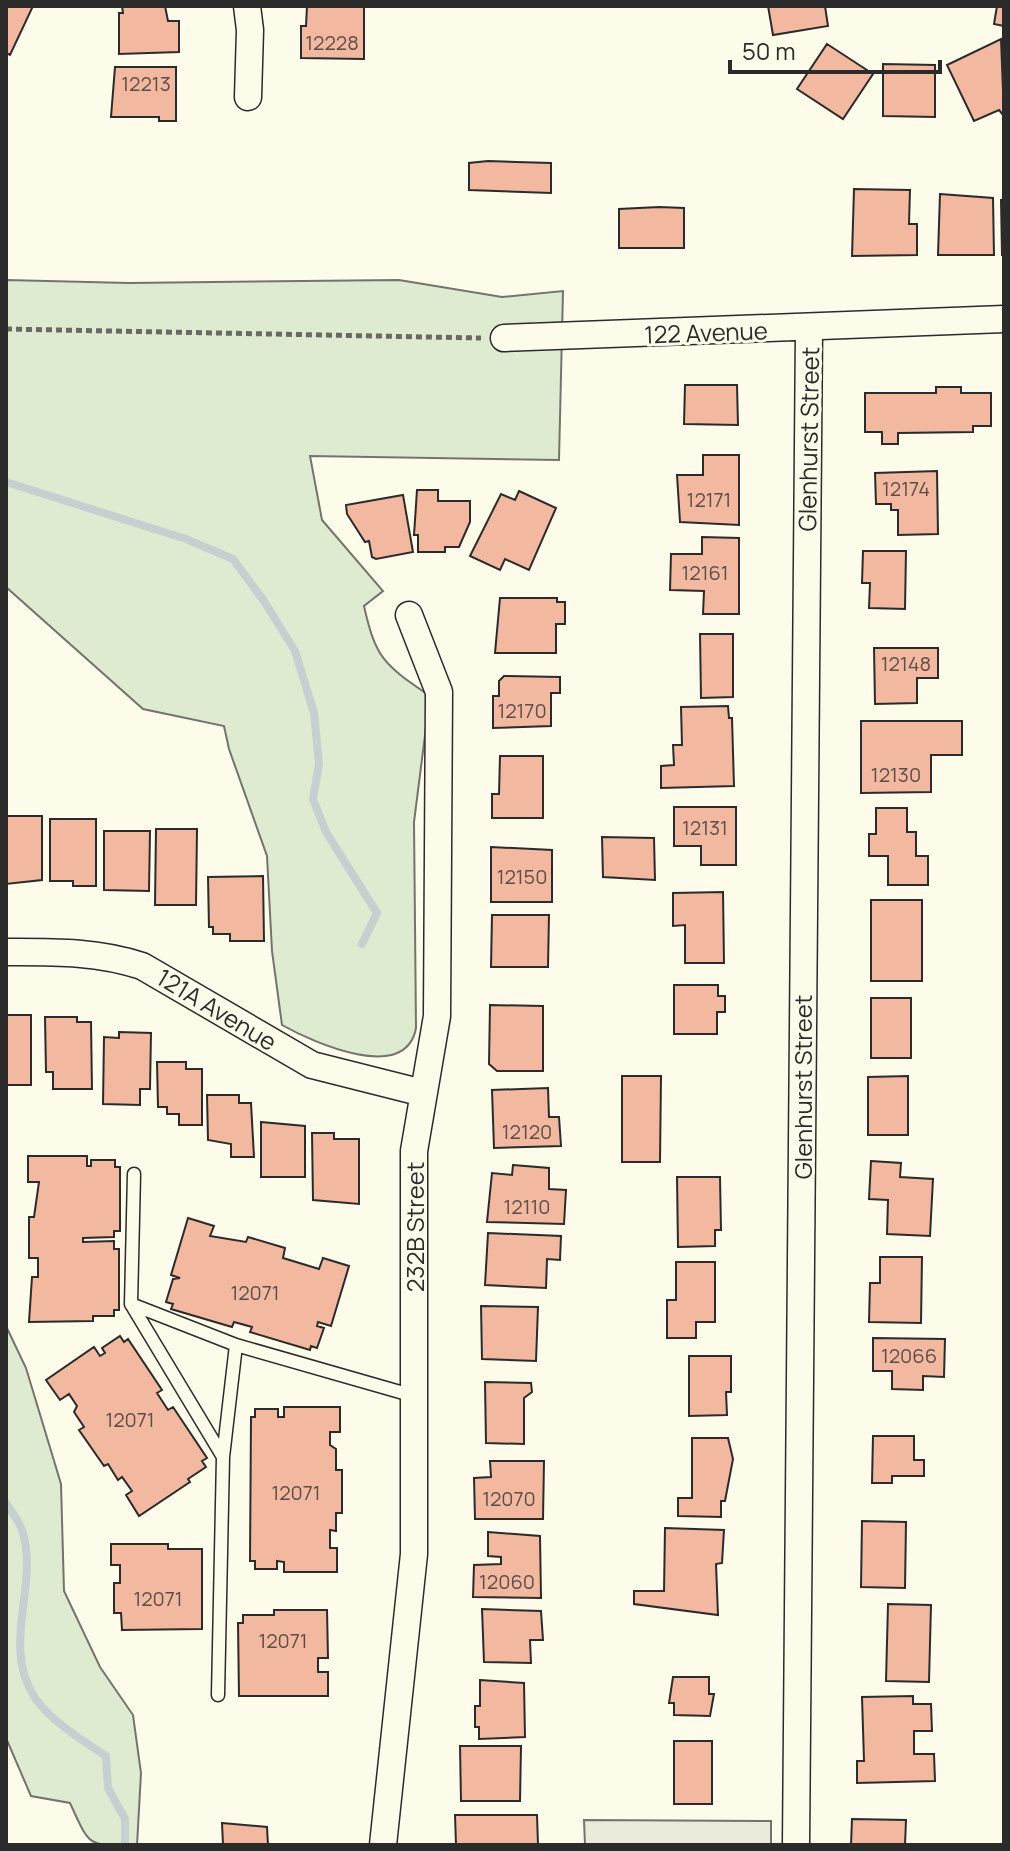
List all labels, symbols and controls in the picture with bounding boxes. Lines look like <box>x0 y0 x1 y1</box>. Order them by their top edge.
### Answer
scale bar <box>730 24 940 74</box>
house number: 12228 <box>305 29 359 56</box>
text: 50 m <box>742 34 796 67</box>
house number: 12213 <box>121 70 171 97</box>
street label: 122 Avenue <box>644 313 768 351</box>
street label: Glenhurst Street <box>790 346 826 532</box>
house number: 12174 <box>882 475 930 502</box>
house number: 12171 <box>687 486 731 513</box>
house number: 12161 <box>682 559 728 586</box>
house number: 12148 <box>881 650 931 677</box>
house number: 12170 <box>497 697 547 724</box>
house number: 12130 <box>871 761 921 788</box>
house number: 12131 <box>682 814 728 841</box>
house number: 12150 <box>497 863 547 890</box>
street label: 121A Avenue <box>151 960 283 1058</box>
street label: Glenhurst Street <box>786 995 819 1179</box>
house number: 12120 <box>502 1118 552 1145</box>
street label: 232B Street <box>398 1162 431 1292</box>
house number: 12110 <box>504 1193 551 1220</box>
house number: 12071 <box>230 1279 280 1306</box>
house number: 12066 <box>881 1342 937 1369</box>
house number: 12071 <box>105 1406 155 1433</box>
house number: 12071 <box>271 1479 321 1506</box>
house number: 12070 <box>482 1485 536 1512</box>
house number: 12060 <box>479 1568 535 1595</box>
house number: 12071 <box>133 1585 183 1612</box>
house number: 12071 <box>258 1627 308 1654</box>

